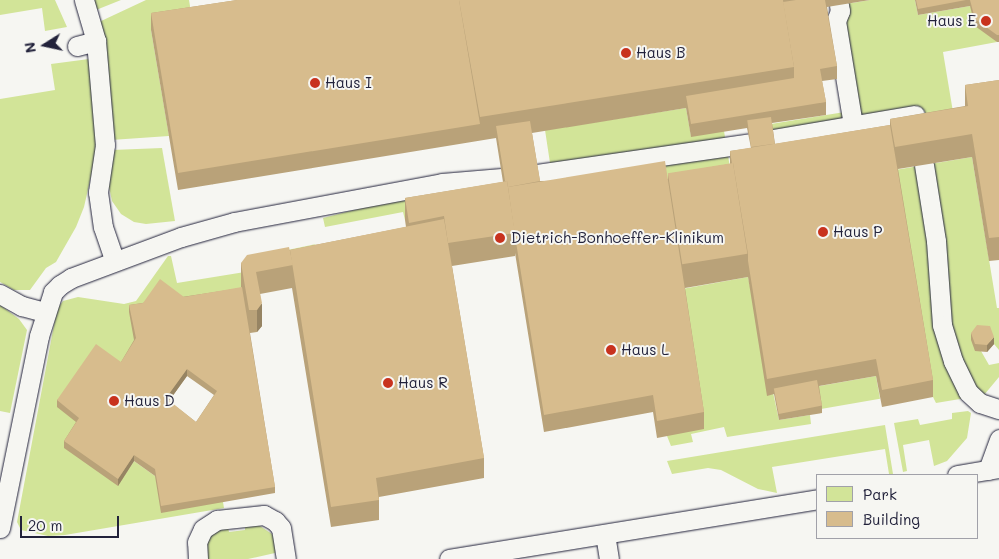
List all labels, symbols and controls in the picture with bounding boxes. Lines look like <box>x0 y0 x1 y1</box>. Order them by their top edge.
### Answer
place label: Haus E <box>927 12 976 30</box>
marker: Haus E <box>980 15 992 27</box>
north arrow <box>20 20 70 70</box>
text: N <box>19 41 40 55</box>
place label: Haus B <box>636 44 686 62</box>
marker: Haus B <box>620 47 632 59</box>
place label: Haus I <box>325 74 372 92</box>
marker: Haus I <box>309 77 321 89</box>
place label: Haus P <box>833 223 882 241</box>
marker: Haus P <box>817 226 829 238</box>
place label: Dietrich-Bonhoeffer-Klinikum <box>511 229 724 247</box>
marker: Dietrich-Bonhoeffer-Klinikum <box>493 231 507 245</box>
place label: Haus L <box>621 341 669 359</box>
marker: Haus L <box>605 344 617 356</box>
place label: Haus R <box>398 374 448 392</box>
marker: Haus R <box>382 377 394 389</box>
place label: Haus D <box>124 392 175 410</box>
marker: Haus D <box>108 395 120 407</box>
legend <box>816 474 979 539</box>
text: Park <box>863 484 897 504</box>
scale bar <box>22 506 121 538</box>
text: Building <box>863 509 920 529</box>
text: 20 m <box>28 515 62 535</box>

